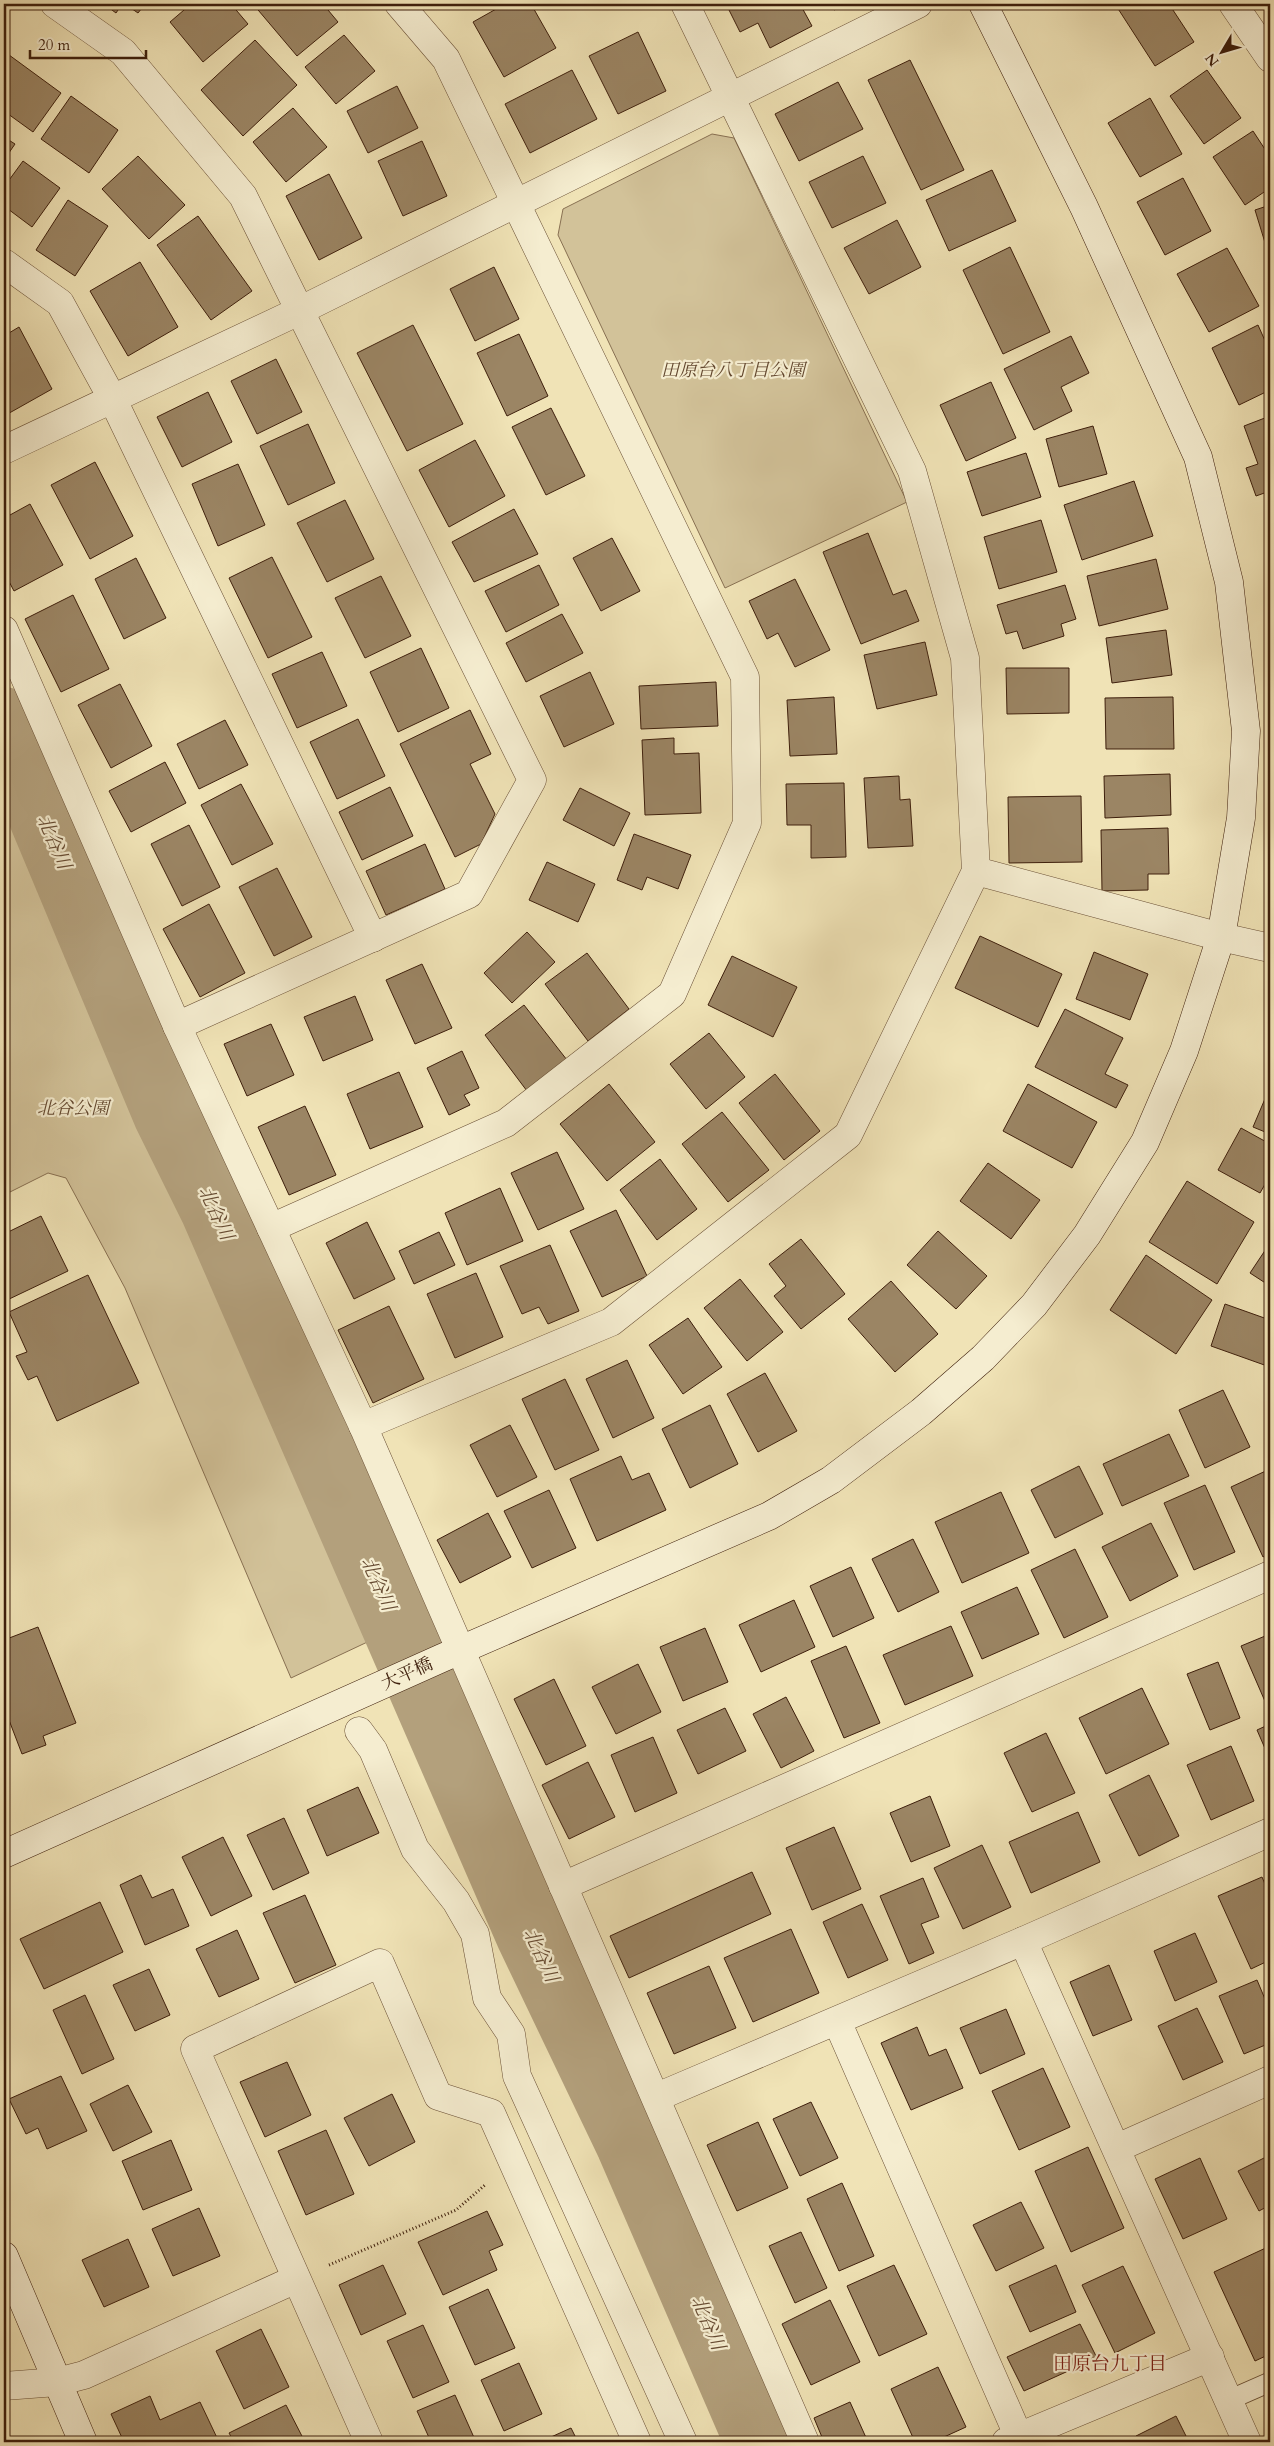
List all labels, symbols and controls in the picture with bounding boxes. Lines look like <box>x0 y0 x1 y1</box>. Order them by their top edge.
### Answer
scale bar <box>30 28 146 60</box>
north arrow <box>1196 28 1246 78</box>
text: 20 m <box>38 35 70 55</box>
text: N <box>1201 49 1223 70</box>
park label: 田原台八丁目公園 <box>661 358 808 383</box>
water label: 北谷川 <box>31 811 78 875</box>
park label: 北谷公園 <box>37 1096 112 1121</box>
water label: 北谷川 <box>192 1182 241 1246</box>
water label: 北谷川 <box>355 1553 402 1617</box>
street label: 大平橋 <box>377 1652 437 1696</box>
water label: 北谷川 <box>517 1924 566 1988</box>
water label: 北谷川 <box>685 2292 732 2356</box>
district label: 田原台九丁目 <box>1053 2351 1167 2377</box>

